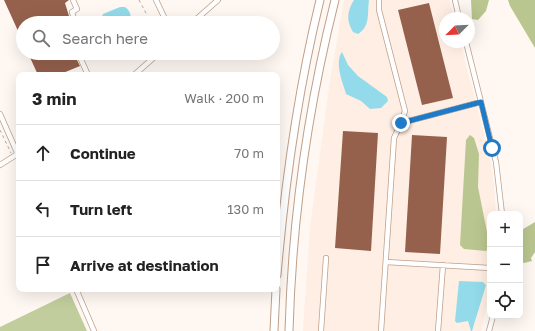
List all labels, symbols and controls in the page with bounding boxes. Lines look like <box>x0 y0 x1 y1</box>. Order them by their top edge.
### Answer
north arrow <box>439 12 475 48</box>
search box <box>16 16 280 60</box>
icon: search <box>30 27 52 49</box>
text: Search here <box>62 29 148 47</box>
text: 3 min <box>32 88 76 109</box>
text: Walk · 200 m <box>184 90 264 106</box>
route end <box>392 114 410 132</box>
route start <box>483 139 501 157</box>
icon: ahead <box>32 142 54 164</box>
text: Continue <box>70 144 136 162</box>
text: 70 m <box>234 145 264 161</box>
icon: left <box>32 198 54 220</box>
text: Turn left <box>70 200 132 218</box>
text: 130 m <box>227 201 264 217</box>
map controls <box>487 211 523 319</box>
button: + <box>487 211 523 247</box>
button: − <box>487 247 523 283</box>
icon: arrive <box>32 254 54 276</box>
text: Arrive at destination <box>70 256 219 274</box>
button: locate <box>487 283 523 319</box>

